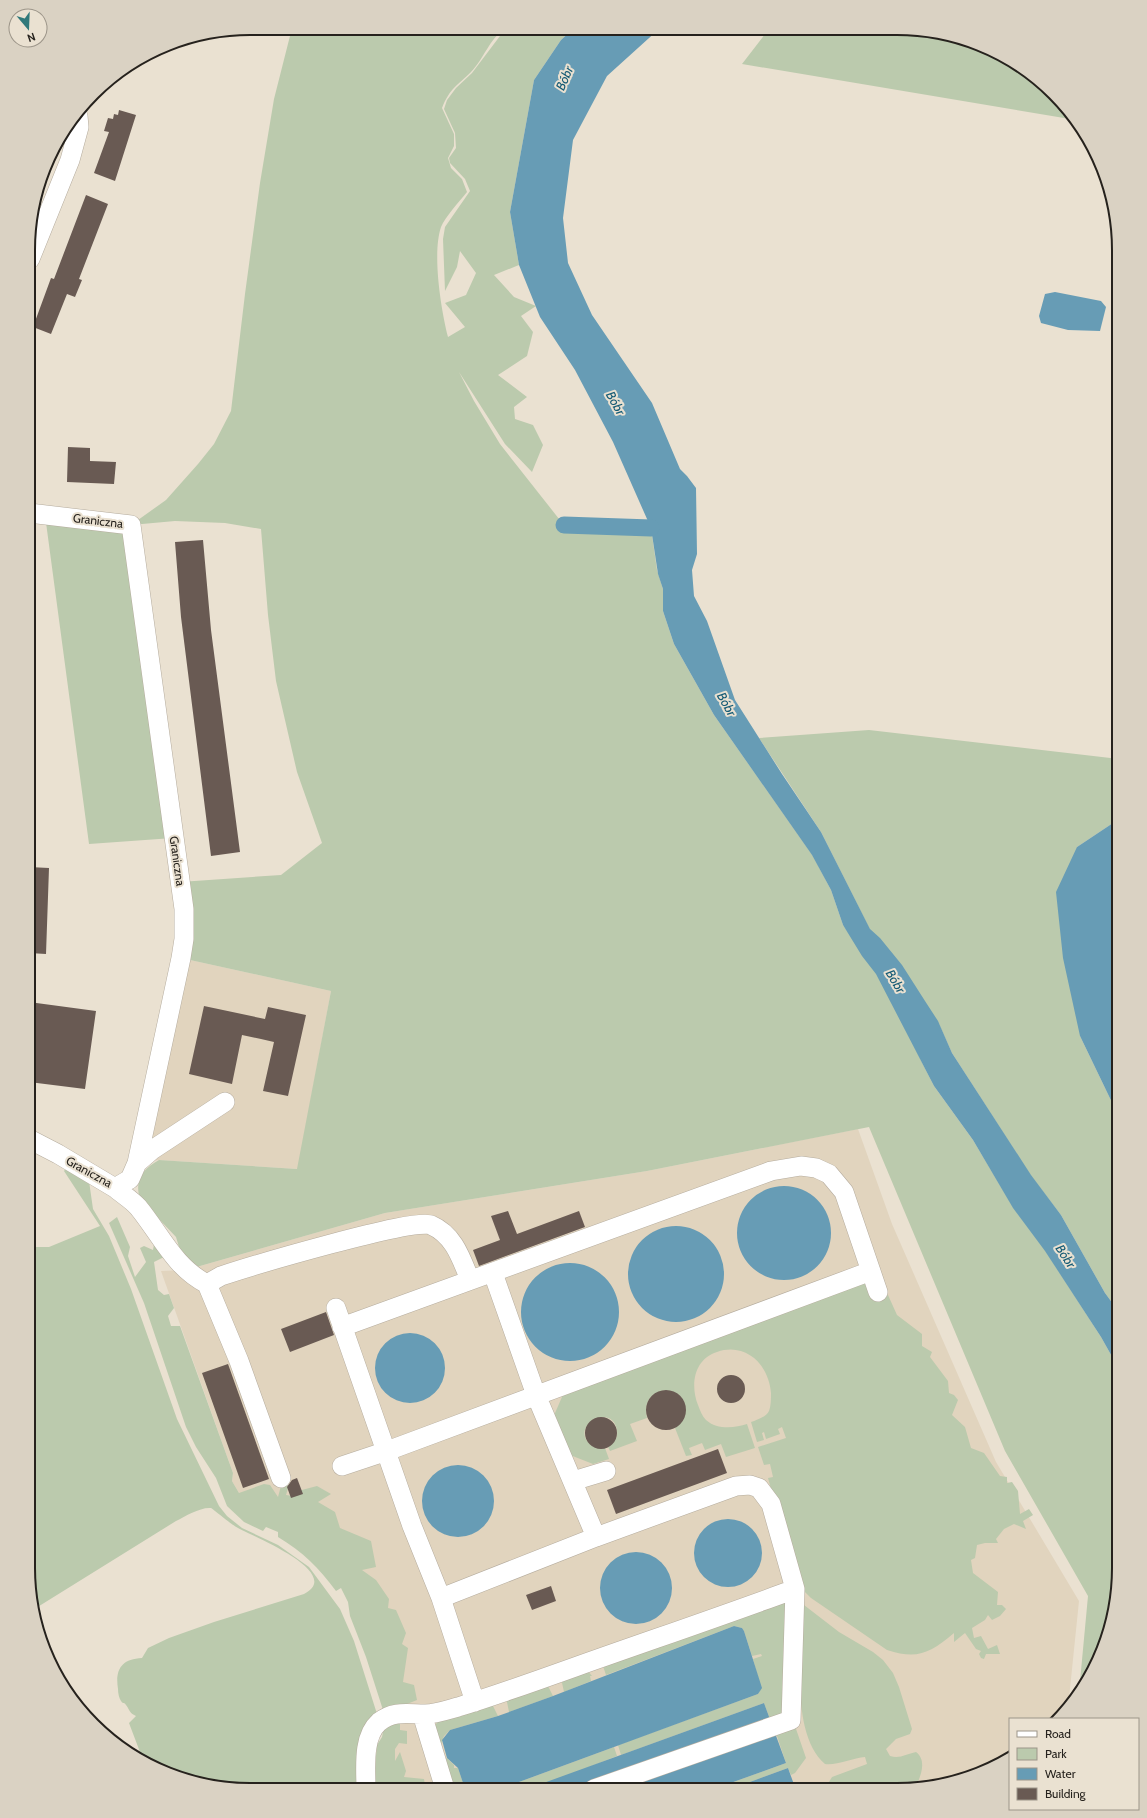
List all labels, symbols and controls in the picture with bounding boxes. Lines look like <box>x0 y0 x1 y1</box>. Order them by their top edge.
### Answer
north arrow <box>8 8 48 48</box>
text: N <box>25 30 37 45</box>
water label: Bóbr <box>552 63 577 93</box>
water label: Bóbr <box>603 388 629 419</box>
street label: Graniczna <box>72 510 124 531</box>
water label: Bóbr <box>714 689 740 720</box>
street label: Graniczna <box>167 835 188 887</box>
water label: Bóbr <box>883 966 910 997</box>
street label: Graniczna <box>64 1153 115 1190</box>
water label: Bóbr <box>1053 1241 1080 1272</box>
legend <box>1009 1718 1139 1810</box>
text: Road <box>1045 1726 1071 1741</box>
text: Park <box>1045 1746 1067 1761</box>
text: Water <box>1045 1766 1076 1781</box>
text: Building <box>1045 1786 1087 1801</box>

